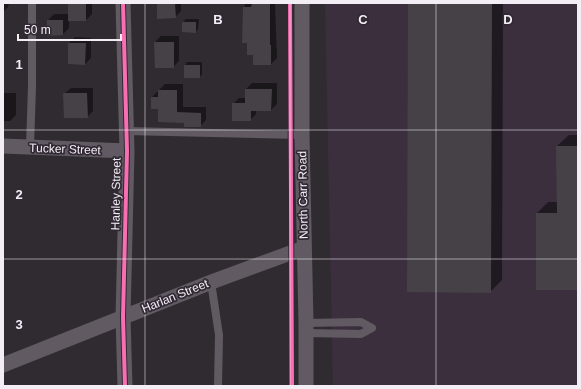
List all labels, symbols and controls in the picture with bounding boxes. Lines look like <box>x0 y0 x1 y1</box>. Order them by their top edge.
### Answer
text: B <box>213 12 223 27</box>
text: C <box>358 12 368 27</box>
text: D <box>503 12 513 27</box>
scale bar <box>18 16 121 42</box>
text: 50 m <box>24 23 51 37</box>
text: 1 <box>15 57 23 72</box>
street label: Tucker Street <box>29 141 102 157</box>
street label: North Carr Road <box>295 151 311 239</box>
street label: Hanley Street <box>108 157 124 230</box>
text: 2 <box>15 187 23 202</box>
street label: Harlan Street <box>140 276 211 316</box>
text: 3 <box>15 317 23 332</box>

